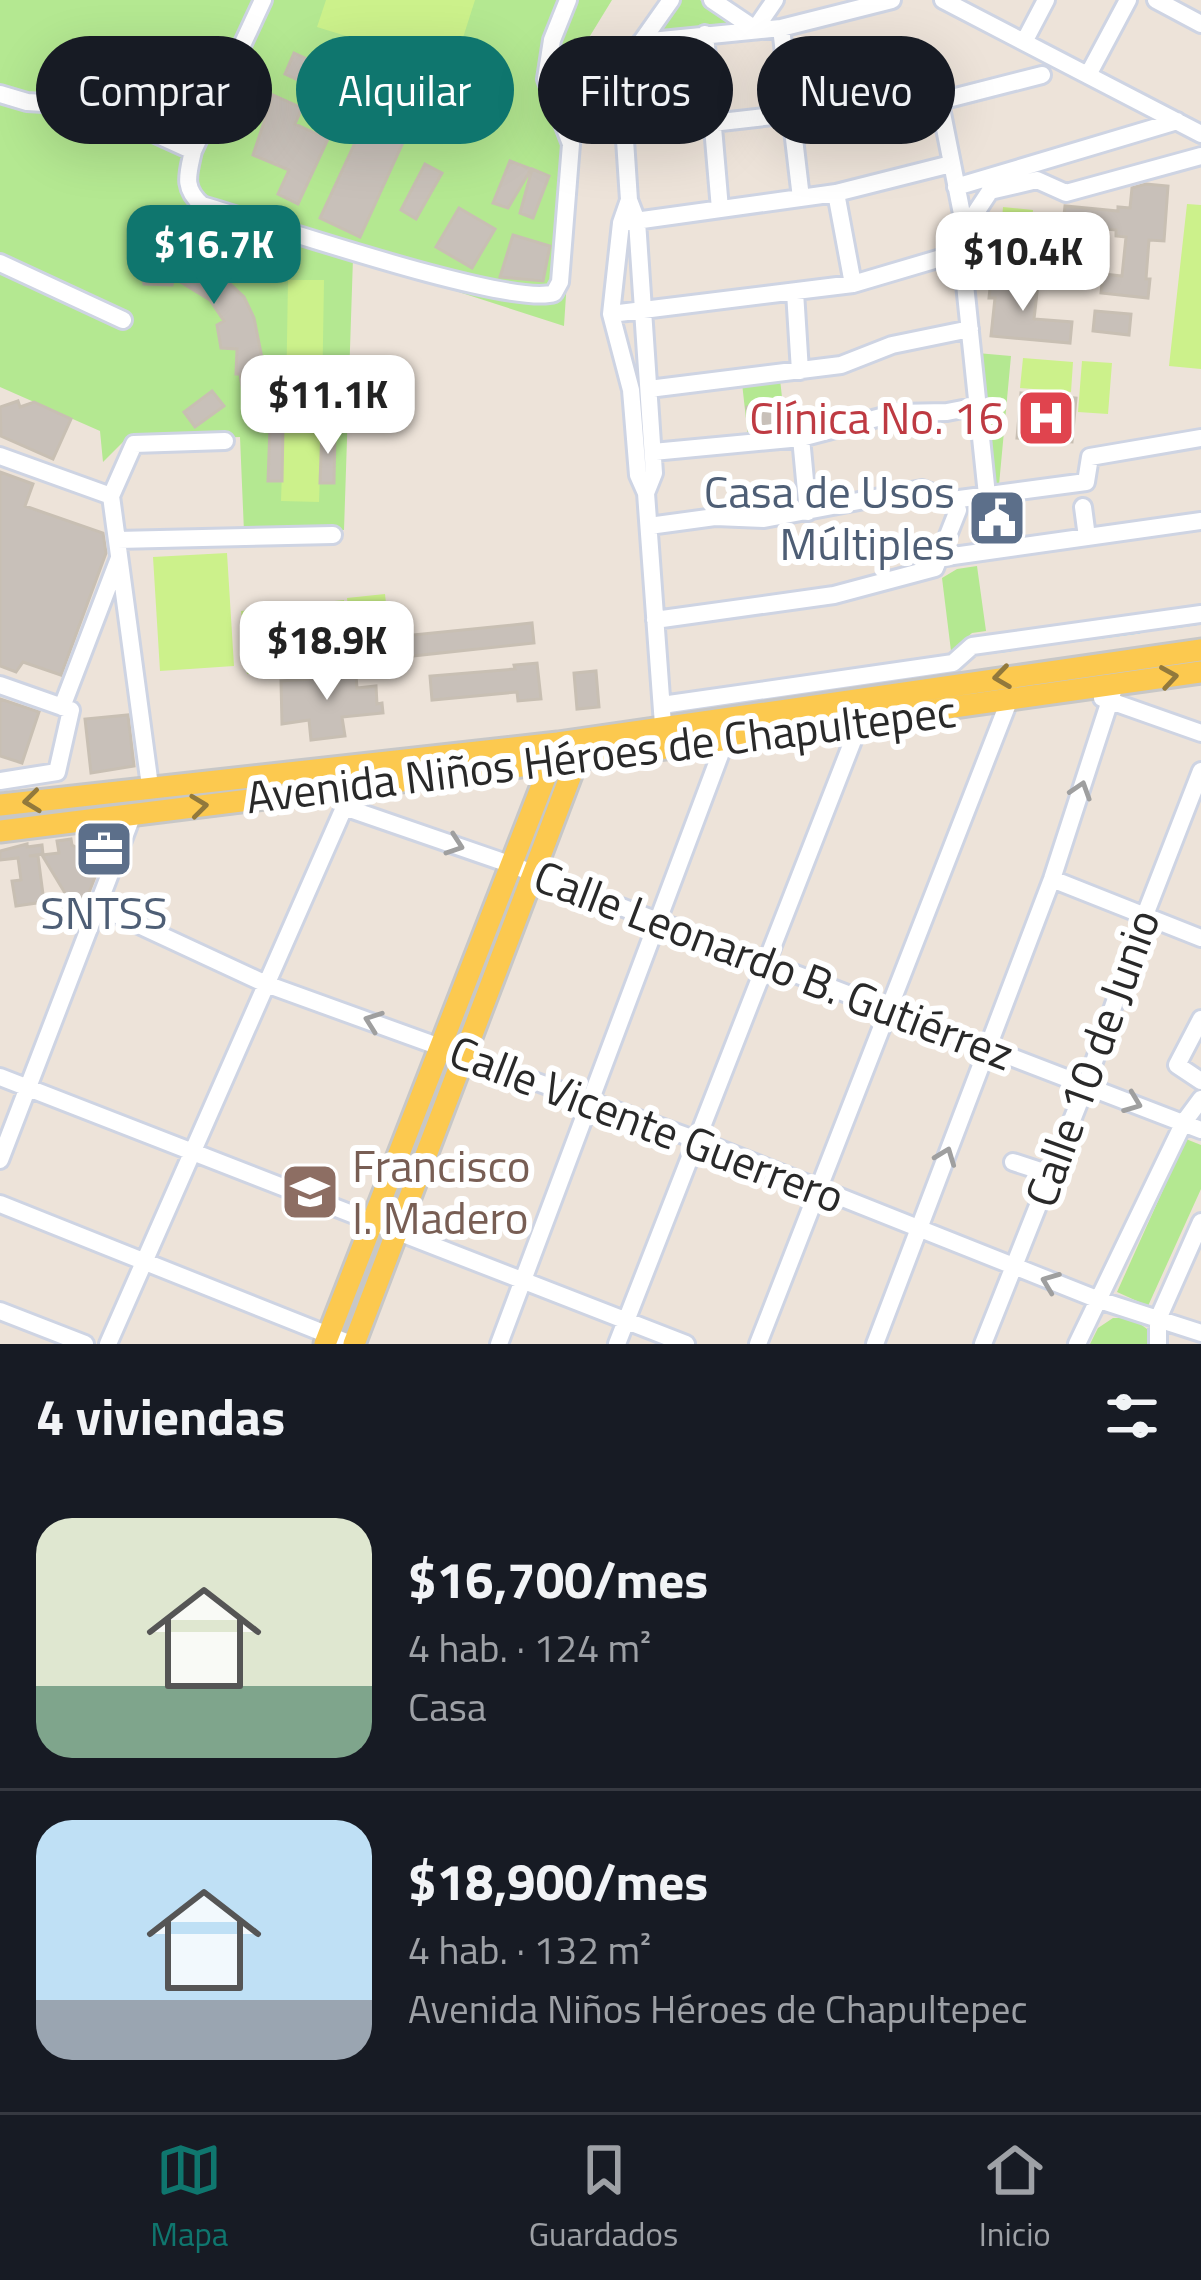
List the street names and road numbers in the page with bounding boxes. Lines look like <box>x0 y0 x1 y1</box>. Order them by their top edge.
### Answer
street label: Avenida Niños Héroes de Chapultepec <box>242 676 960 830</box>
street label: Calle Leonardo B. Gutiérrez <box>525 841 1024 1087</box>
street label: Calle 10 de Junio <box>1006 900 1176 1216</box>
street label: Calle Vicente Guerrero <box>440 1016 855 1230</box>

